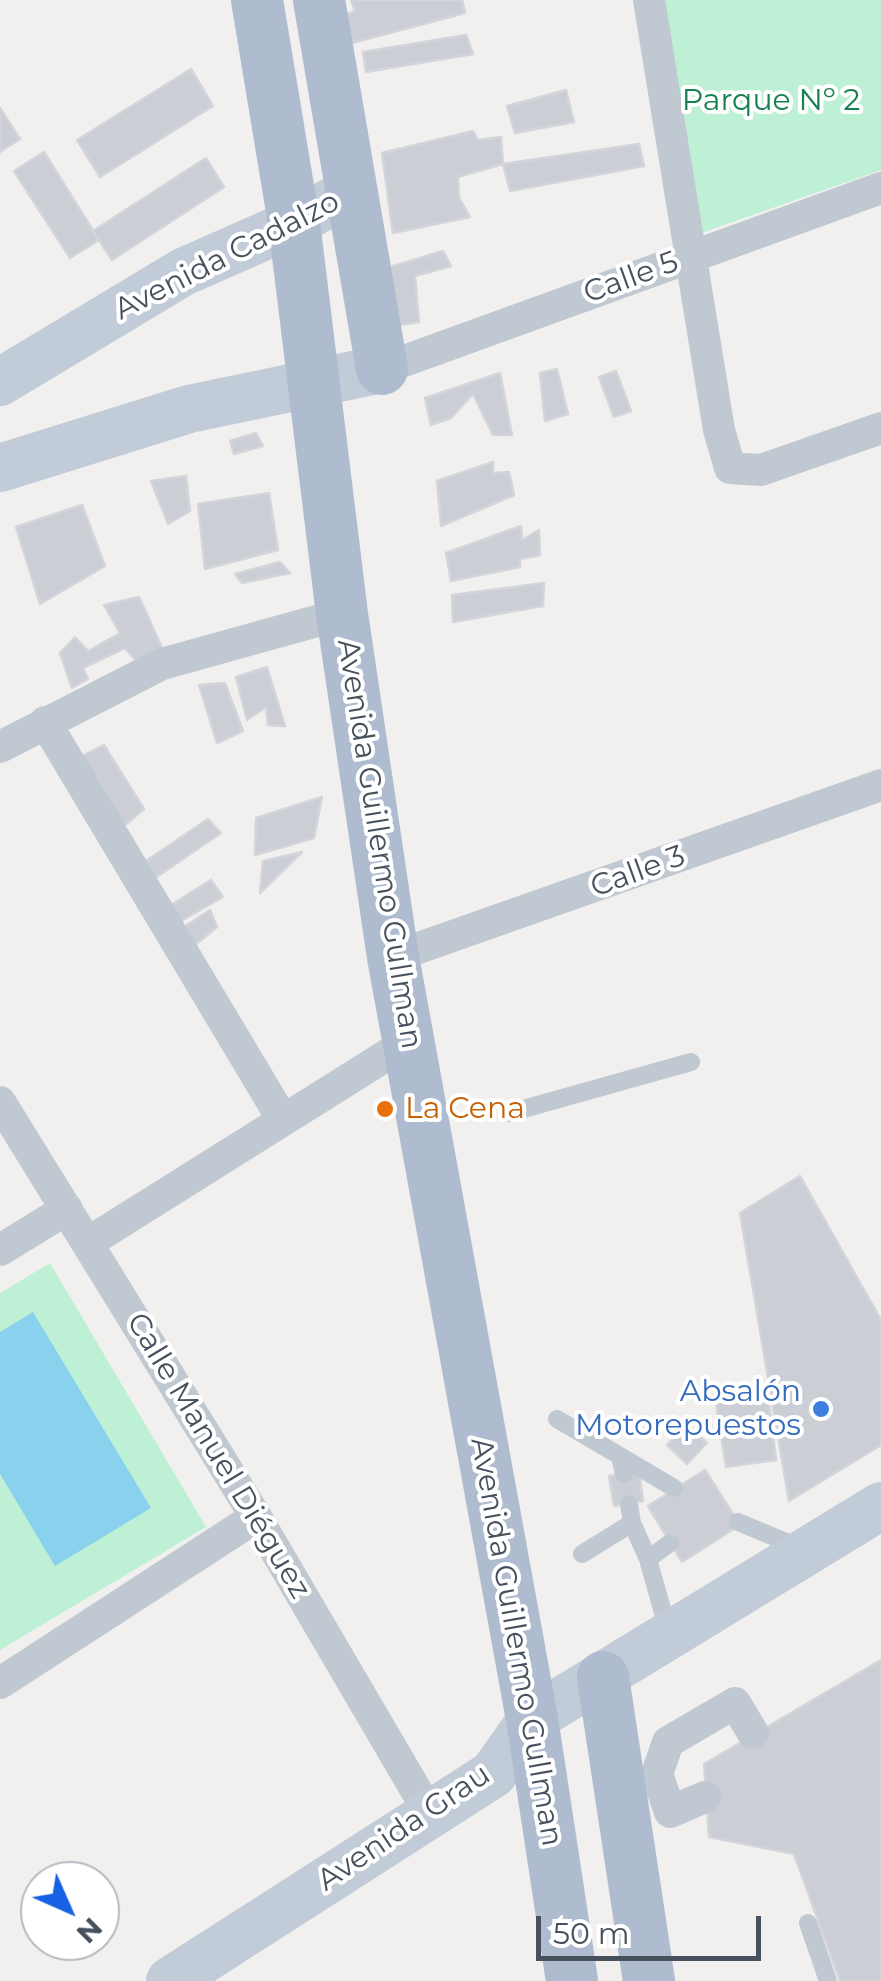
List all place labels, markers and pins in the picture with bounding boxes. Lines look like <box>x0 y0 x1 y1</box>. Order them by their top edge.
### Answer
place label: La Cena <box>405 1091 525 1127</box>
marker: La Cena <box>374 1098 396 1120</box>
place label: Absalón Motorepuestos <box>575 1374 801 1444</box>
marker: Absalón Motorepuestos <box>810 1398 832 1420</box>

